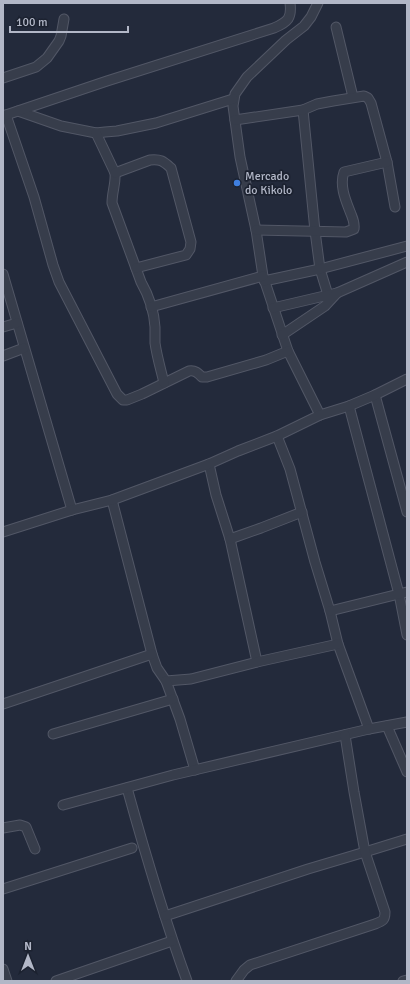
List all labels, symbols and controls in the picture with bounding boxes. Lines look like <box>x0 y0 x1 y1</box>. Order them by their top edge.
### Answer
scale bar <box>10 8 128 34</box>
text: 100 m <box>16 15 48 30</box>
place label: Mercado do Kikolo <box>245 169 292 198</box>
marker: Mercado do Kikolo <box>232 178 242 188</box>
north arrow <box>8 936 48 976</box>
text: N <box>24 940 32 953</box>

